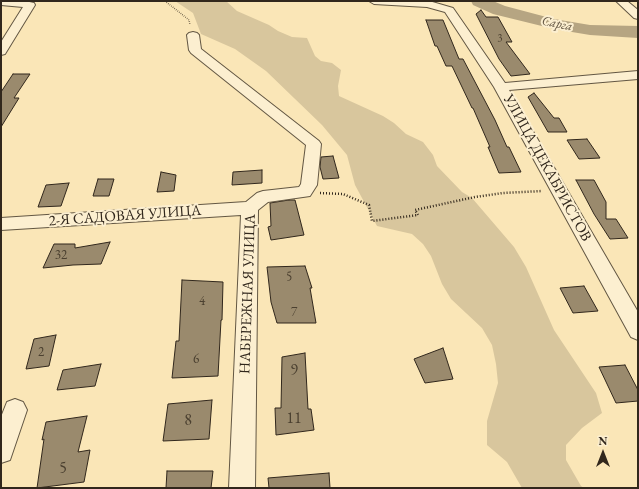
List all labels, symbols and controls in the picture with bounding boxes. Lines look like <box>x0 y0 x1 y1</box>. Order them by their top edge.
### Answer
water label: Сарга <box>540 13 574 35</box>
house number: 3 <box>497 32 503 46</box>
street label: УЛИЦА ДЕКАБРИСТОВ <box>499 91 595 245</box>
street label: 2-Я САДОВАЯ УЛИЦА <box>48 202 202 230</box>
street label: НАБЕРЕЖНАЯ УЛИЦА <box>236 214 260 374</box>
house number: 32 <box>55 247 67 263</box>
house number: 5 <box>286 269 292 285</box>
house number: 4 <box>199 293 205 309</box>
house number: 7 <box>291 304 297 320</box>
house number: 2 <box>38 344 44 360</box>
house number: 6 <box>193 351 199 367</box>
house number: 9 <box>290 361 298 381</box>
house number: 11 <box>286 409 302 429</box>
house number: 8 <box>184 411 192 431</box>
north arrow <box>583 433 623 473</box>
text: N <box>599 434 607 448</box>
house number: 5 <box>59 459 67 479</box>

